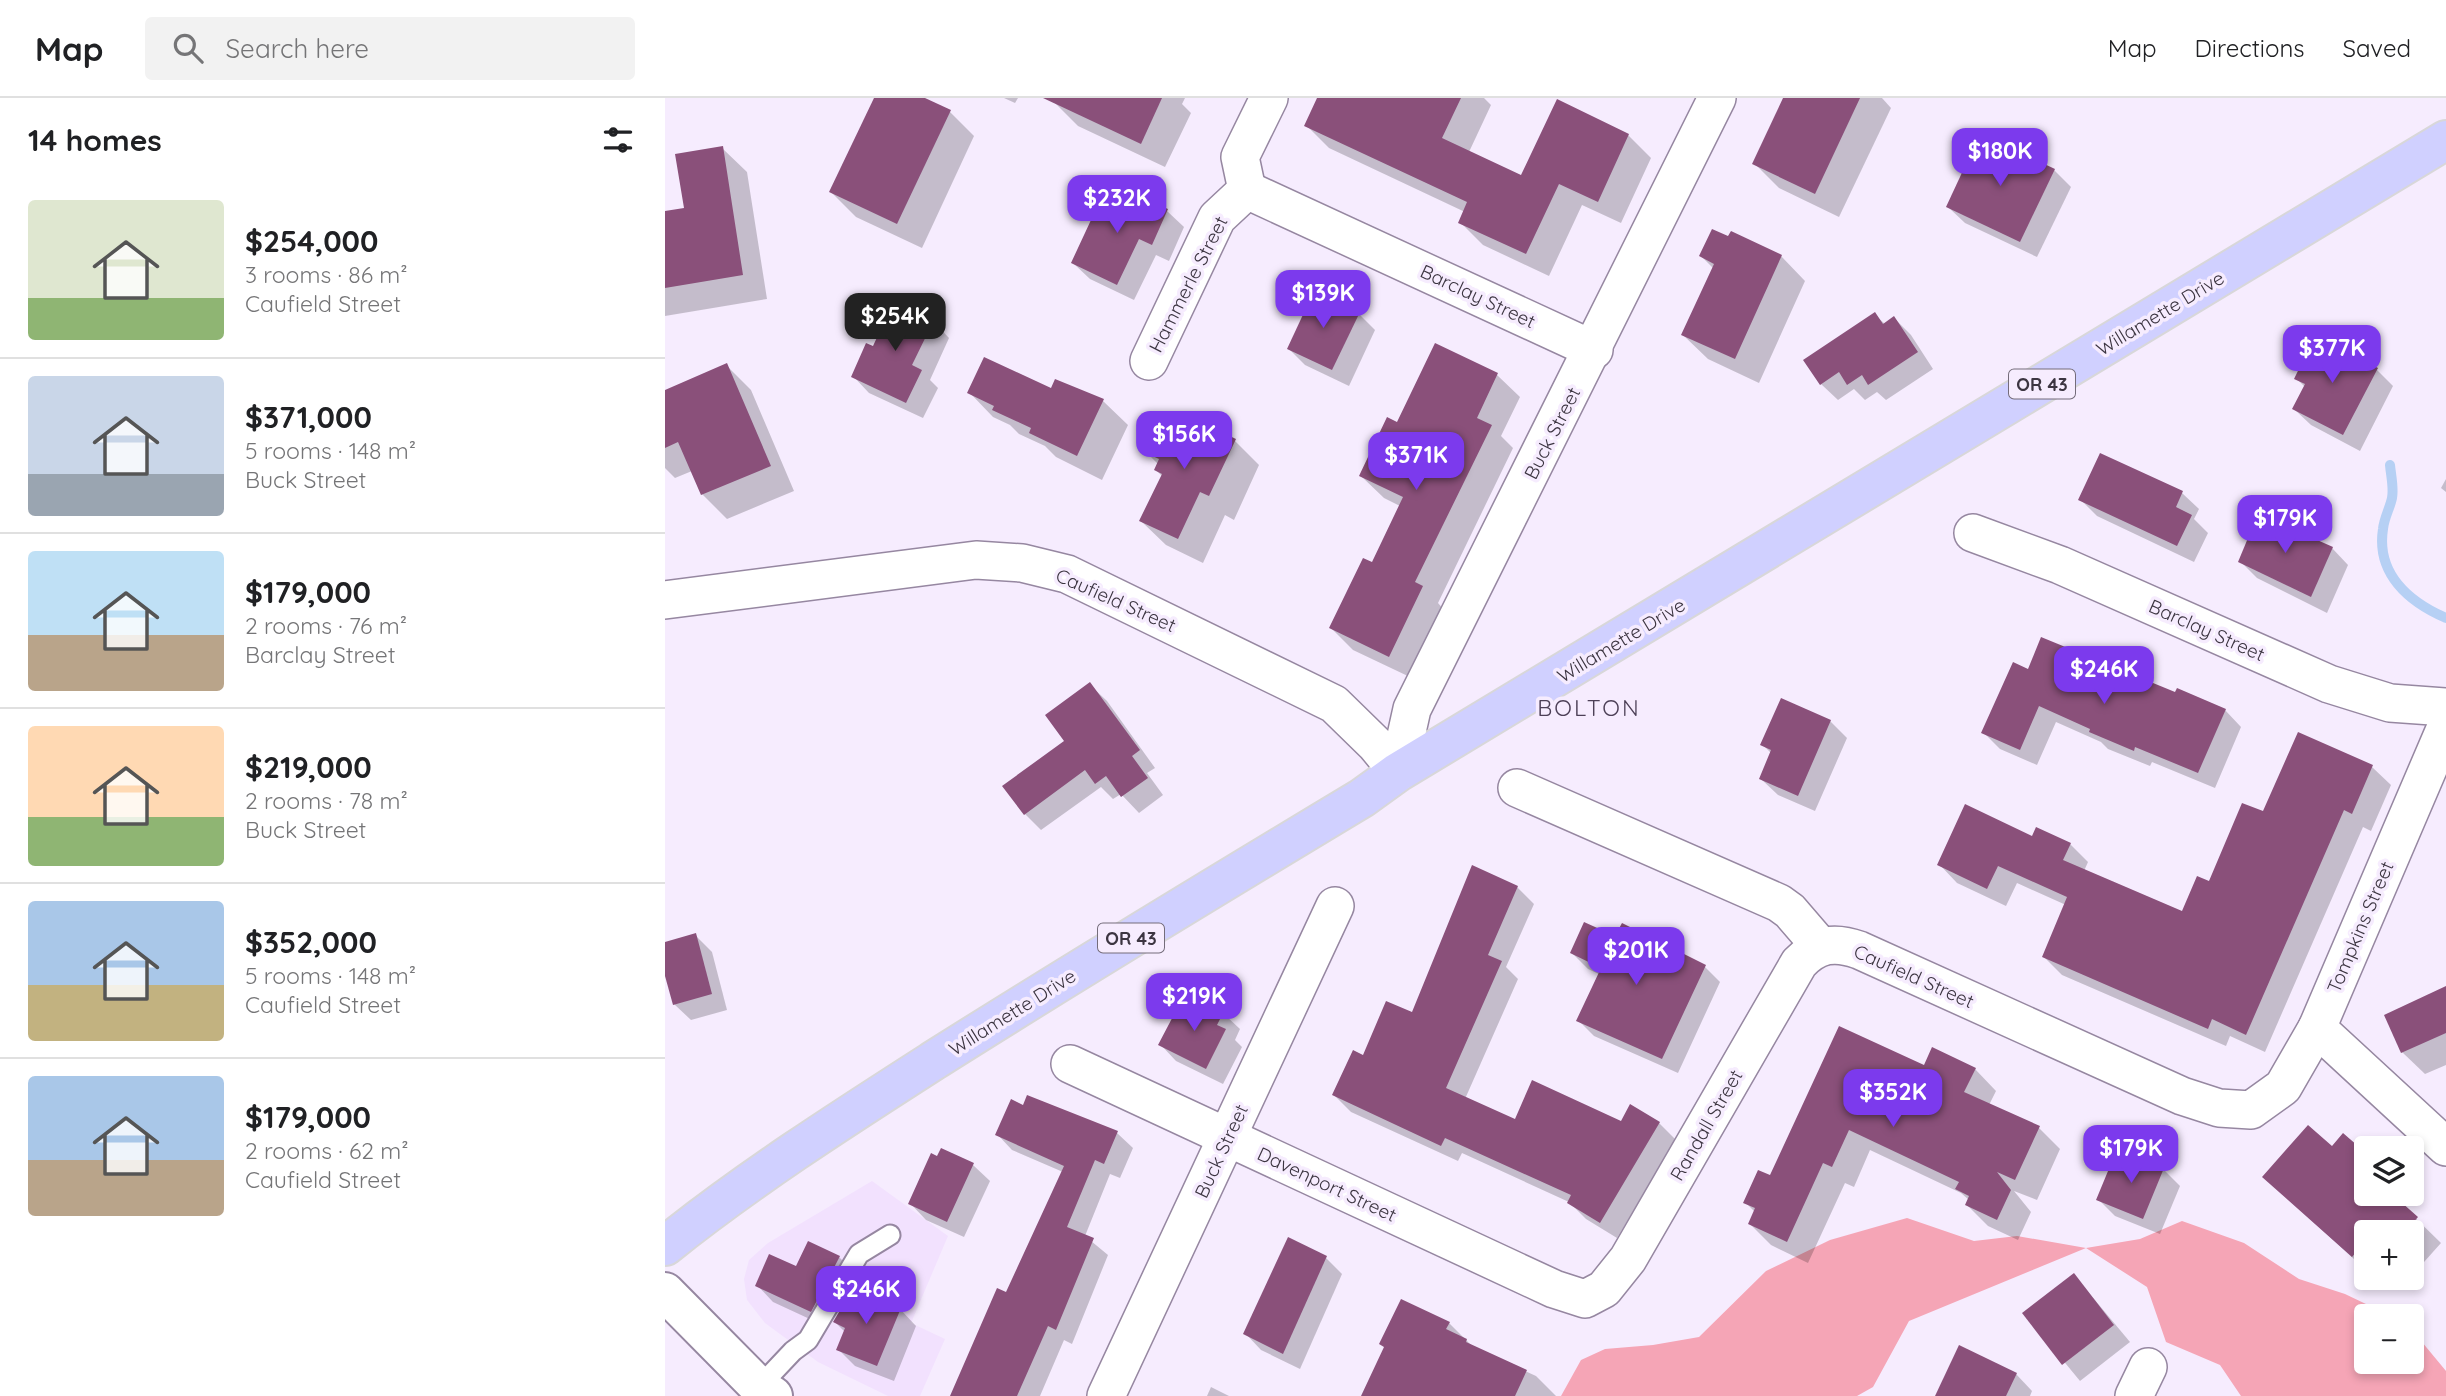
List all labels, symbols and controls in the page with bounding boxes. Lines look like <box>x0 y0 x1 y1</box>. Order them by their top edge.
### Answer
search box <box>145 17 635 80</box>
text: Map <box>35 28 103 69</box>
icon: search <box>169 29 207 67</box>
text: Search here <box>225 32 369 65</box>
text: Map <box>2108 33 2157 63</box>
text: Directions <box>2195 33 2305 63</box>
text: Saved <box>2343 33 2411 63</box>
text: 14 homes <box>28 121 162 159</box>
icon: filters <box>599 121 637 159</box>
pin: $180K <box>1951 129 2049 188</box>
text: $180K <box>1968 136 2032 165</box>
pin: $232K <box>1068 176 1166 235</box>
text: $232K <box>1083 183 1151 212</box>
street label: Hammerle Street <box>1143 212 1233 356</box>
text: $254,000 <box>245 222 378 260</box>
icon: home <box>84 228 168 312</box>
street label: Barclay Street <box>1417 259 1539 333</box>
text: 3 rooms · 86 m² <box>245 260 408 289</box>
street label: Willamette Drive <box>2092 265 2228 361</box>
pin: $139K <box>1274 271 1372 330</box>
text: $139K <box>1291 278 1355 307</box>
text: Caufield Street <box>245 289 401 318</box>
pin: $254K <box>846 294 944 353</box>
text: $254K <box>861 301 929 330</box>
pin: $377K <box>2283 326 2381 385</box>
text: $377K <box>2299 333 2365 362</box>
road number: OR 43 <box>2009 370 2075 398</box>
street label: Buck Street <box>1519 383 1585 483</box>
text: $371,000 <box>245 398 372 436</box>
icon: home <box>84 404 168 488</box>
pin: $156K <box>1135 412 1233 471</box>
text: $156K <box>1152 419 1216 448</box>
pin: $371K <box>1367 432 1465 492</box>
text: 5 rooms · 148 m² <box>245 436 416 465</box>
text: $371K <box>1384 440 1448 469</box>
text: Buck Street <box>245 465 366 494</box>
pin: $179K <box>2236 496 2334 555</box>
text: $179K <box>2253 503 2317 532</box>
street label: Caufield Street <box>1052 563 1180 637</box>
text: $179,000 <box>245 573 371 611</box>
icon: home <box>84 579 168 663</box>
street label: Willamette Drive <box>1553 592 1689 688</box>
street label: Barclay Street <box>2145 594 2269 666</box>
text: 2 rooms · 76 m² <box>245 611 407 640</box>
text: Barclay Street <box>245 640 396 669</box>
pin: $246K <box>2055 646 2153 706</box>
text: $246K <box>2070 654 2138 683</box>
district label: BOLTON <box>1537 693 1641 722</box>
text: $219,000 <box>245 748 372 786</box>
icon: home <box>84 754 168 838</box>
text: 2 rooms · 78 m² <box>245 786 408 815</box>
text: Buck Street <box>245 815 366 844</box>
street label: Tompkins Street <box>2321 858 2399 996</box>
text: $352,000 <box>245 923 377 961</box>
road number: OR 43 <box>1098 924 1164 952</box>
pin: $201K <box>1587 928 1685 987</box>
icon: home <box>84 929 168 1013</box>
text: $201K <box>1604 935 1668 964</box>
street label: Caufield Street <box>1850 939 1978 1013</box>
text: 5 rooms · 148 m² <box>245 961 416 990</box>
street label: Willamette Drive <box>944 963 1080 1061</box>
pin: $219K <box>1145 974 1243 1033</box>
text: $219K <box>1162 981 1226 1010</box>
text: Caufield Street <box>245 990 401 1019</box>
street label: Randall Street <box>1665 1065 1747 1185</box>
pin: $352K <box>1844 1070 1942 1129</box>
text: $352K <box>1859 1077 1927 1106</box>
text: $179,000 <box>245 1098 371 1136</box>
street label: Buck Street <box>1189 1100 1253 1202</box>
icon: home <box>84 1104 168 1188</box>
pin: $179K <box>2082 1126 2180 1185</box>
text: $179K <box>2099 1133 2163 1162</box>
text: 2 rooms · 62 m² <box>245 1136 409 1165</box>
map controls <box>2354 1136 2424 1374</box>
button: layers <box>2354 1136 2424 1206</box>
street label: Davenport Street <box>1254 1141 1400 1227</box>
text: Caufield Street <box>245 1165 401 1194</box>
button: + <box>2354 1220 2424 1290</box>
pin: $246K <box>817 1266 915 1326</box>
text: $246K <box>832 1274 900 1303</box>
button: − <box>2354 1304 2424 1374</box>

